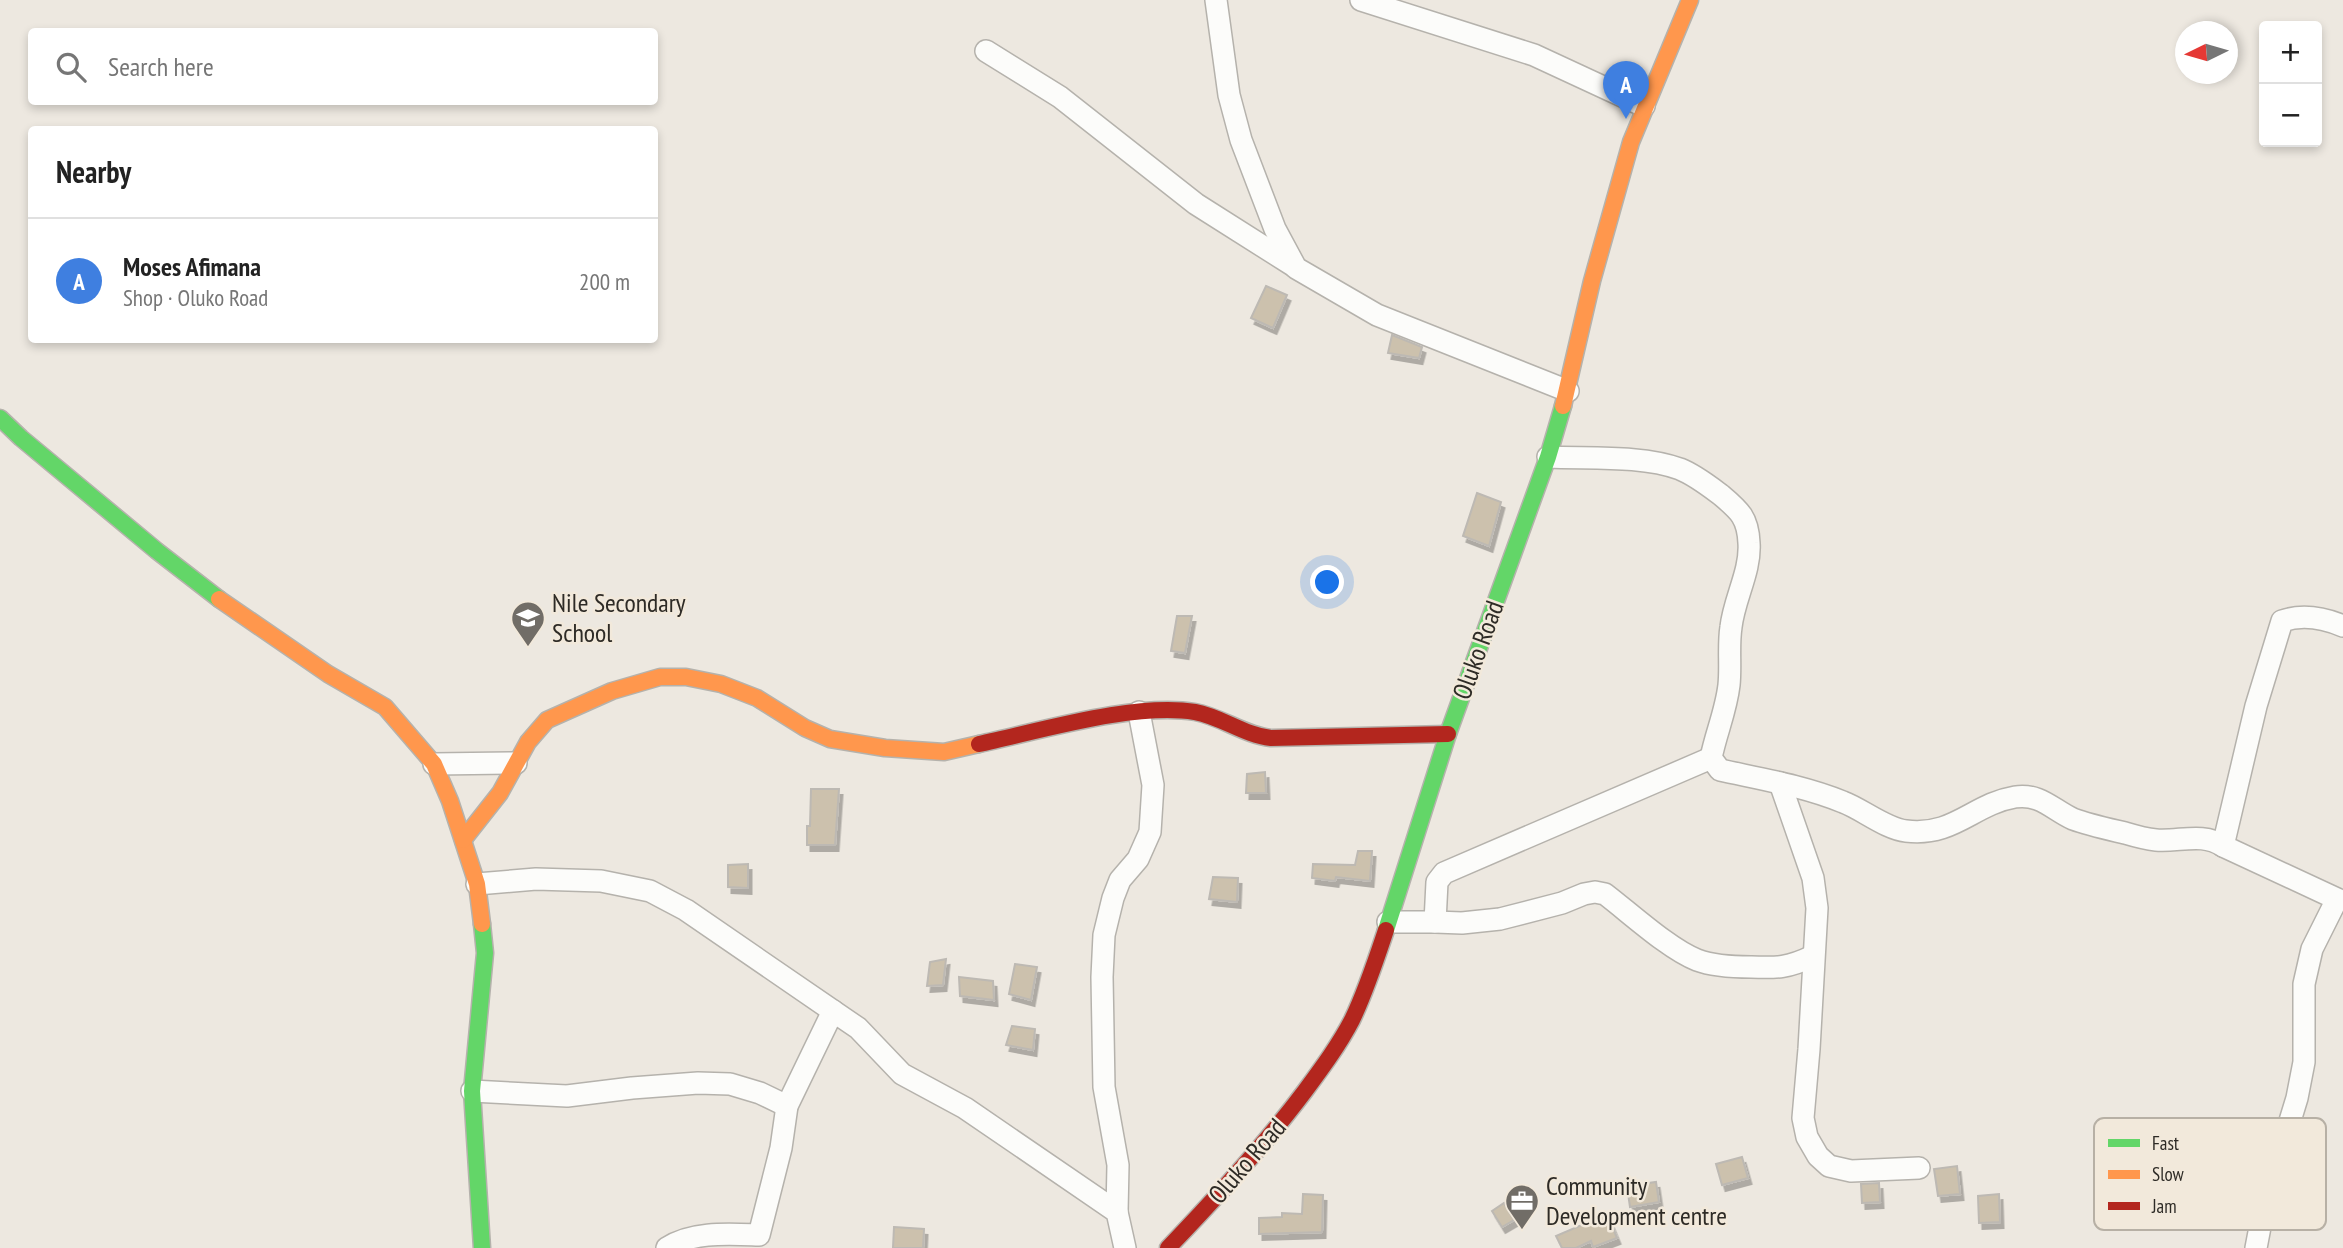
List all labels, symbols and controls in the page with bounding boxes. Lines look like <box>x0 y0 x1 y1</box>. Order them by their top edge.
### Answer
north arrow <box>2175 21 2238 84</box>
map controls <box>2259 21 2322 147</box>
button: + <box>2259 21 2322 84</box>
search box <box>28 28 658 105</box>
icon: search <box>52 48 90 86</box>
text: Search here <box>108 50 214 83</box>
pin: A <box>1603 61 1649 119</box>
button: − <box>2259 84 2322 147</box>
text: Nearby <box>56 152 131 191</box>
text: Moses Afimana <box>123 250 261 283</box>
text: A <box>73 267 85 296</box>
text: 200 m <box>579 267 630 296</box>
text: Shop · Oluko Road <box>123 283 268 312</box>
your location <box>1310 565 1344 599</box>
place label: Nile Secondary School <box>552 586 686 649</box>
street label: Oluko Road <box>1444 596 1511 704</box>
school or university icon: Nile Secondary School <box>509 599 547 648</box>
street label: Oluko Road <box>1201 1111 1293 1210</box>
legend <box>2094 1118 2326 1230</box>
text: Fast <box>2152 1131 2180 1155</box>
text: Slow <box>2152 1162 2185 1186</box>
place label: Community Development centre <box>1546 1169 1727 1232</box>
office icon: Community Development centre <box>1503 1182 1541 1231</box>
text: Jam <box>2151 1194 2177 1218</box>

